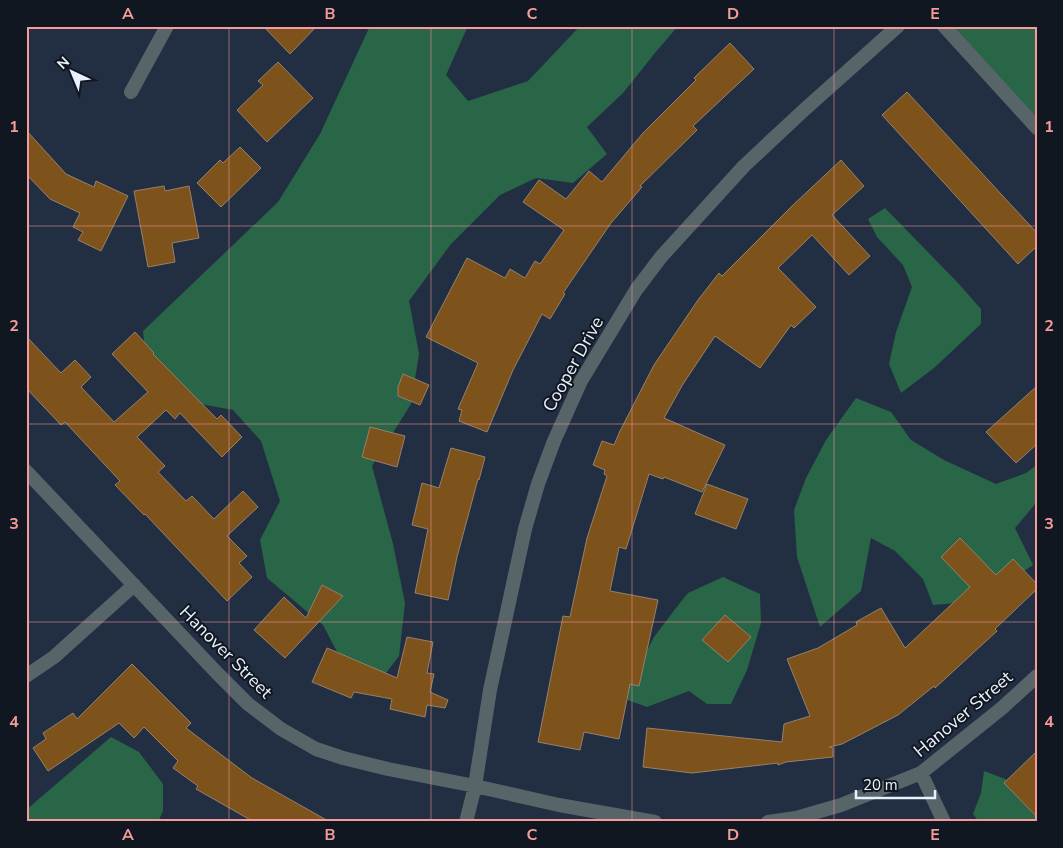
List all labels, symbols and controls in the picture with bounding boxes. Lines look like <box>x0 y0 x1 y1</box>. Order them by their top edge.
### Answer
text: A <box>122 3 134 25</box>
text: B <box>324 3 336 25</box>
text: C <box>527 3 538 25</box>
text: D <box>727 3 739 25</box>
text: E <box>930 3 940 25</box>
north arrow <box>48 48 98 98</box>
text: N <box>53 53 74 73</box>
text: 1 <box>9 116 19 138</box>
text: 1 <box>1044 116 1054 138</box>
street label: Cooper Drive <box>537 312 609 416</box>
text: 2 <box>9 315 19 337</box>
text: 2 <box>1044 315 1054 337</box>
text: 3 <box>9 513 19 535</box>
text: 3 <box>1044 513 1054 535</box>
street label: Hanover Street <box>174 600 278 704</box>
street label: Hanover Street <box>908 665 1018 762</box>
text: 4 <box>9 711 19 733</box>
text: 4 <box>1044 711 1054 733</box>
scale bar <box>856 768 934 800</box>
text: 20 m <box>863 775 898 795</box>
text: A <box>122 824 134 846</box>
text: B <box>324 824 336 846</box>
text: C <box>527 824 538 846</box>
text: D <box>727 824 739 846</box>
text: E <box>930 824 940 846</box>

